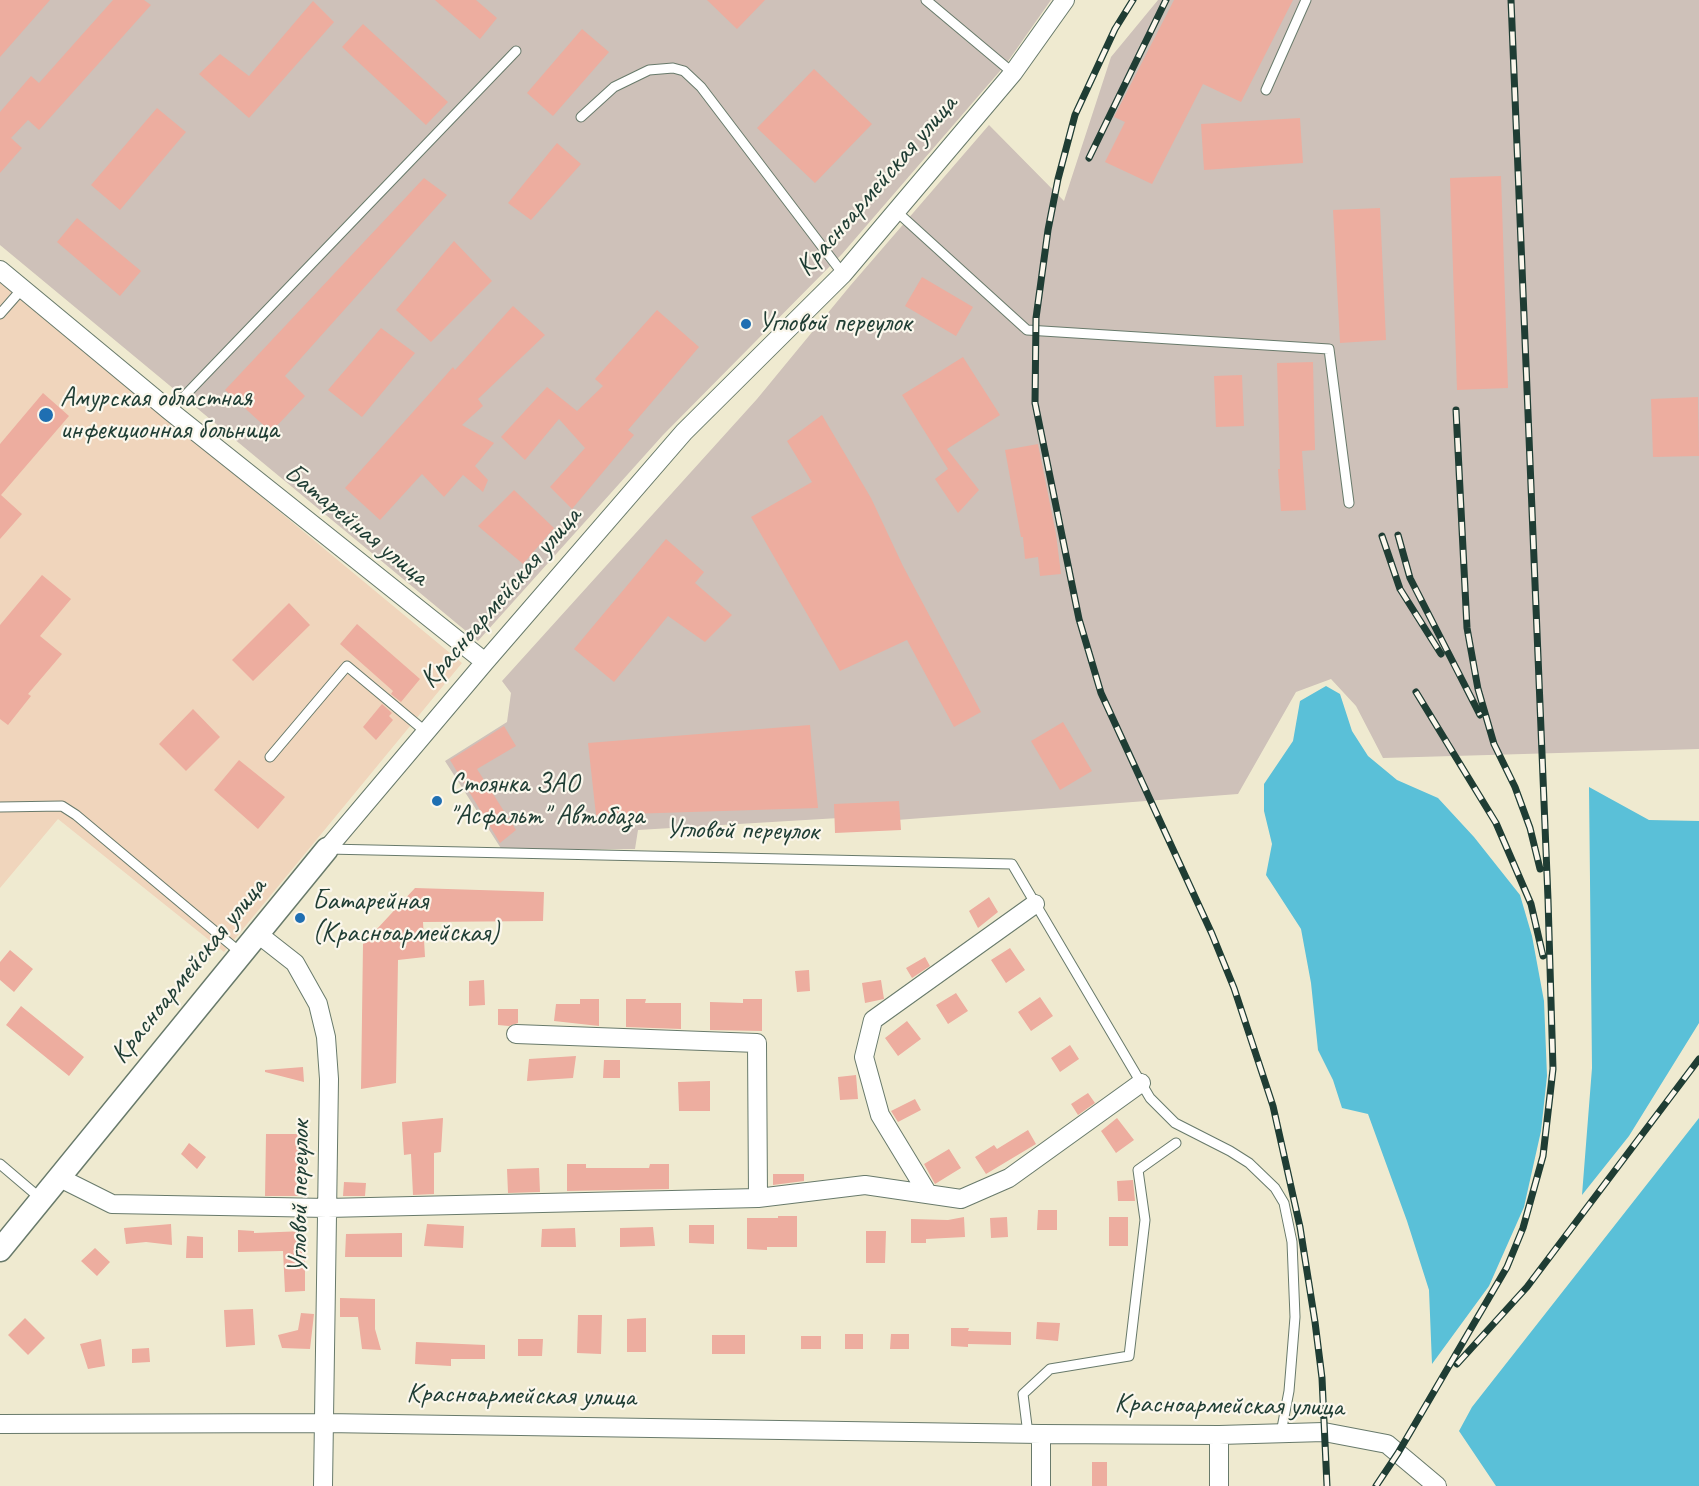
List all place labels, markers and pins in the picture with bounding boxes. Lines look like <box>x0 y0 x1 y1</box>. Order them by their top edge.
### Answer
place label: Угловой переулок <box>758 307 911 341</box>
marker: Угловой переулок <box>739 317 753 331</box>
place label: Амурская областная инфекционная больница <box>60 382 279 448</box>
marker: Амурская областная инфекционная больница <box>37 406 55 424</box>
place label: Стоянка ЗАО "Асфальт" Автобаза <box>449 768 644 834</box>
marker: Стоянка ЗАО "Асфальт" Автобаза <box>430 794 444 808</box>
place label: Батарейная (Красноармейская) <box>312 885 499 951</box>
marker: Батарейная (Красноармейская) <box>293 911 307 925</box>

